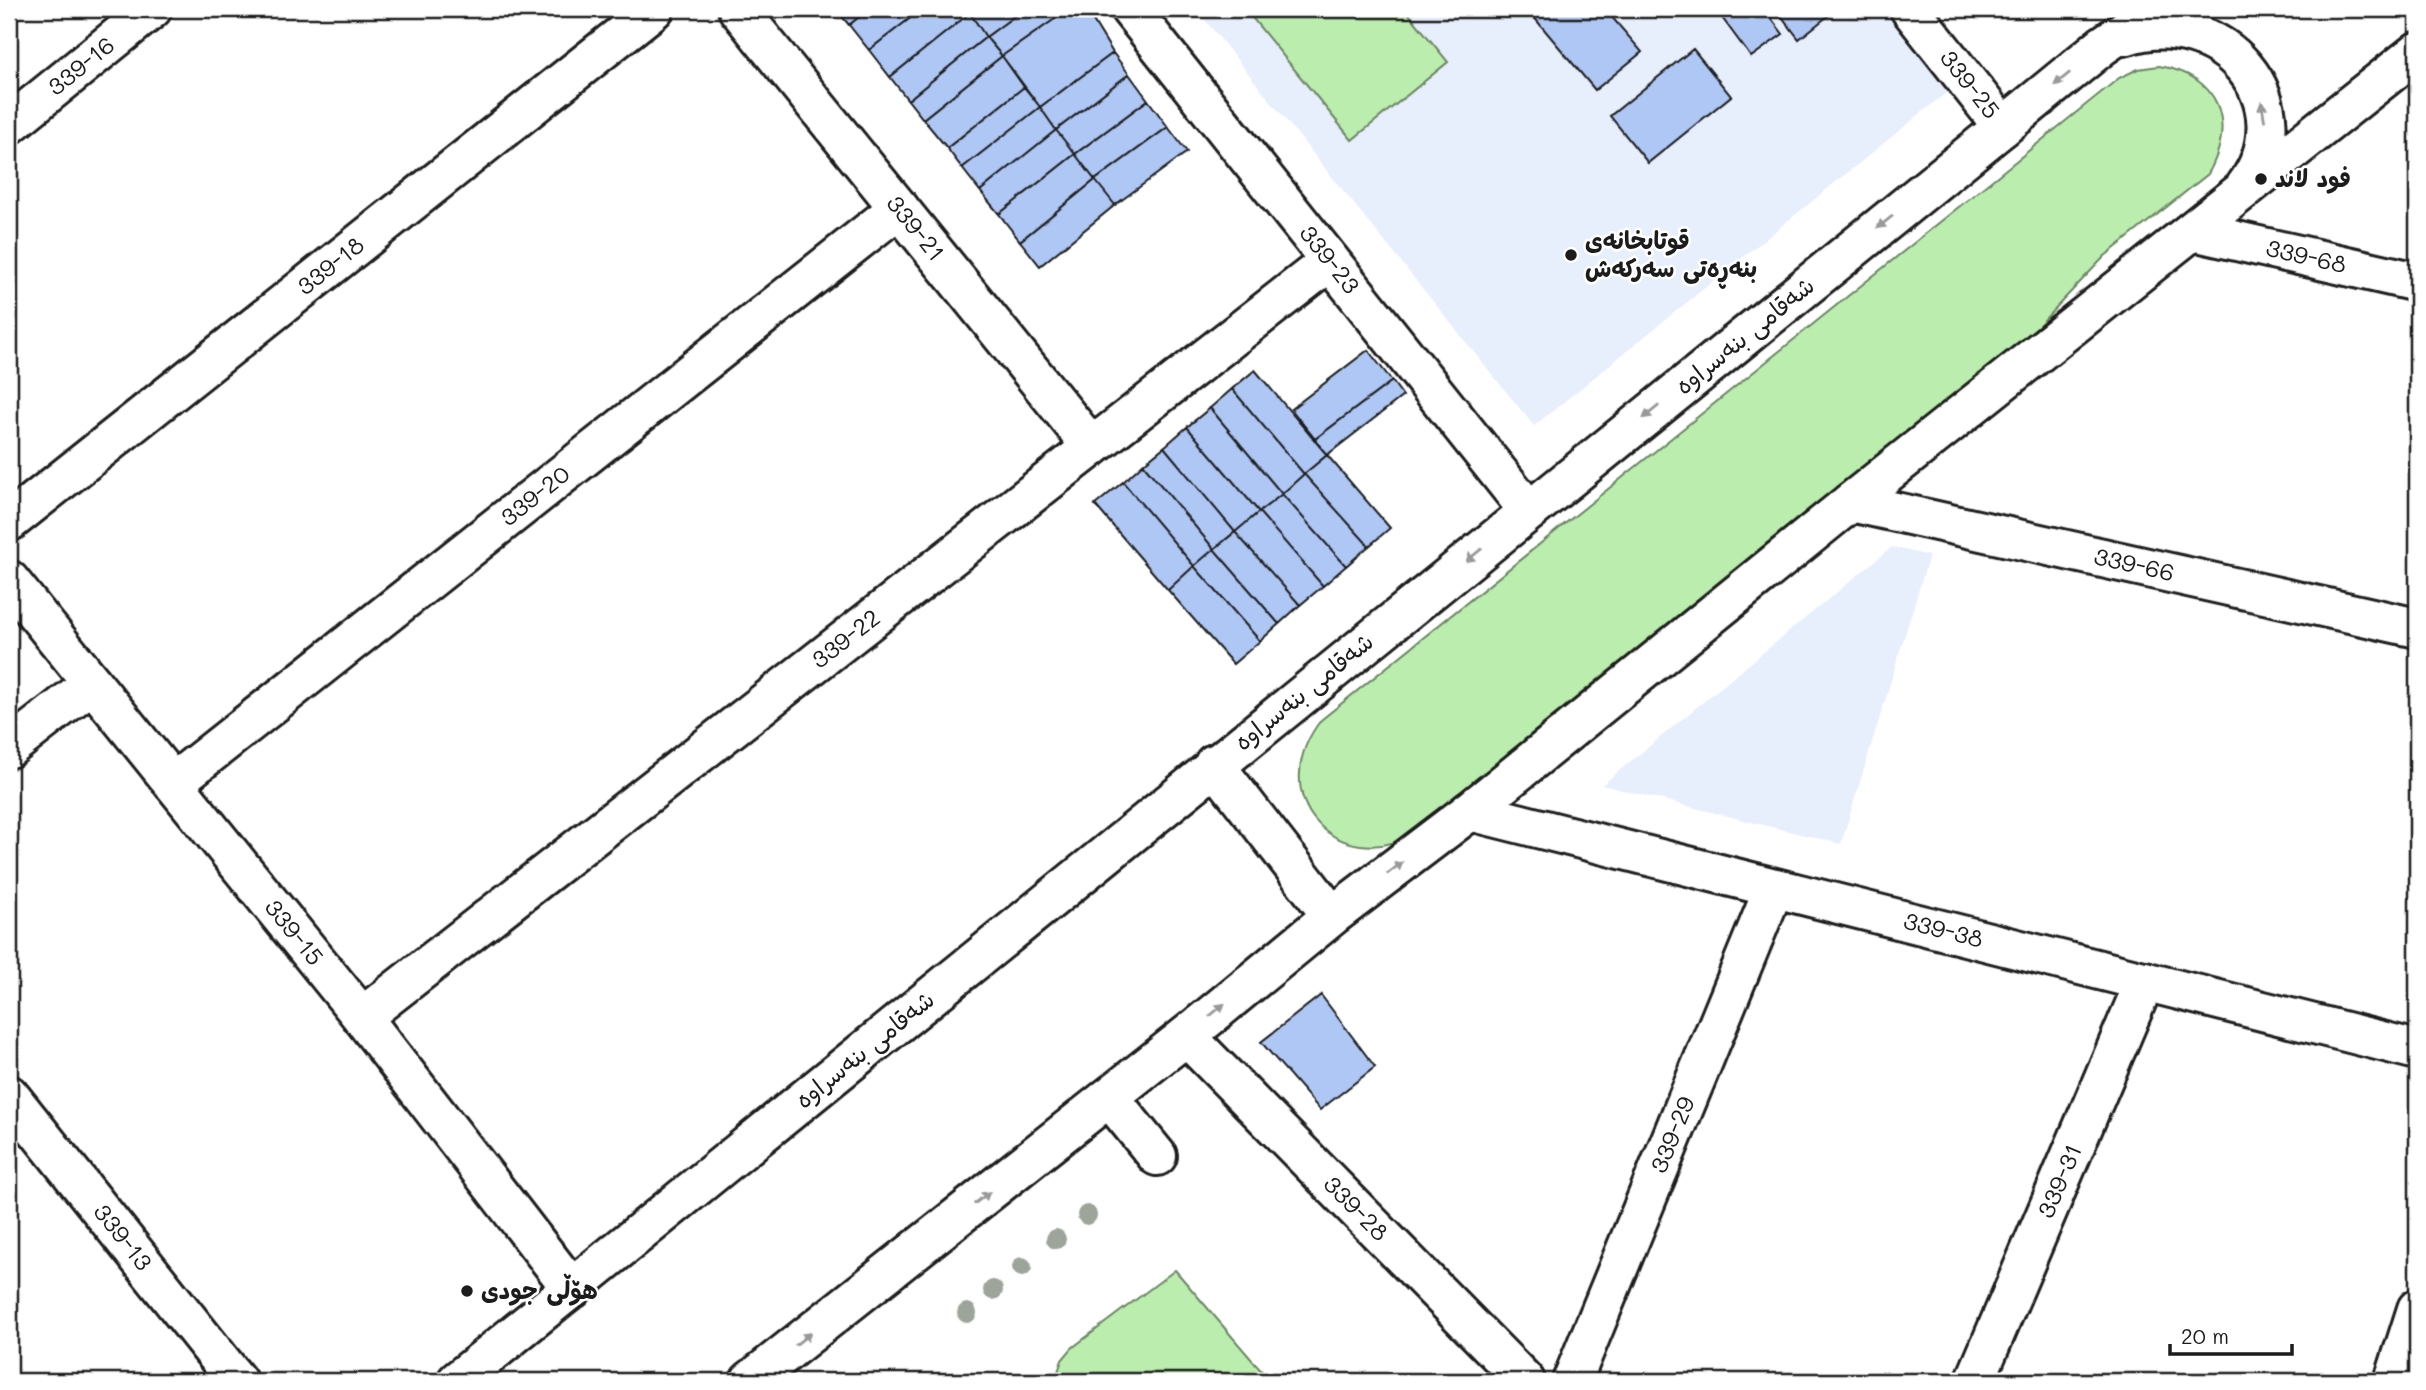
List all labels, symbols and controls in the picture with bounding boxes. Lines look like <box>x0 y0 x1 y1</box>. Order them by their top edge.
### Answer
street label: 339-16 <box>40 29 120 102</box>
street label: 339-25 <box>1934 43 2007 124</box>
one-way arrow <box>2054 71 2071 86</box>
one-way arrow <box>2257 100 2268 122</box>
place label: فود لاند <box>2275 162 2351 194</box>
marker: فود لاند <box>2253 171 2269 187</box>
street label: 339-21 <box>880 188 953 267</box>
one-way arrow <box>1877 214 1894 229</box>
street label: 339-23 <box>1293 218 1367 300</box>
place label: قوتابخانەی بنەڕەتی سەرکەش <box>1585 224 1757 289</box>
street label: 339-18 <box>290 229 370 301</box>
street label: 339-68 <box>2263 231 2350 279</box>
marker: قوتابخانەی بنەڕەتی سەرکەش <box>1563 247 1579 263</box>
street label: شەقامی بنەسراوە <box>1668 269 1821 401</box>
one-way arrow <box>1643 404 1661 419</box>
street label: 339-20 <box>493 458 576 532</box>
street label: 339-66 <box>2091 540 2178 588</box>
one-way arrow <box>1466 547 1484 562</box>
street label: 339-22 <box>804 601 886 674</box>
street label: شەقامی بنەسراوە <box>1227 625 1380 757</box>
one-way arrow <box>1386 861 1404 875</box>
street label: 339-15 <box>259 892 331 971</box>
street label: 339-38 <box>1900 904 1987 954</box>
street label: شەقامی بنەسراوە <box>788 983 941 1115</box>
one-way arrow <box>1208 1003 1226 1018</box>
street label: 339-29 <box>1642 1091 1701 1177</box>
street label: 339-31 <box>2029 1139 2088 1222</box>
street label: 339-28 <box>1317 1168 1396 1247</box>
one-way arrow <box>972 1190 990 1205</box>
street label: 339-13 <box>87 1196 160 1276</box>
place label: هۆڵی جودی <box>481 1273 598 1306</box>
marker: هۆڵی جودی <box>459 1283 475 1299</box>
scale bar <box>2170 1313 2293 1357</box>
text: 20 m <box>2181 1322 2229 1349</box>
one-way arrow <box>795 1332 812 1347</box>

